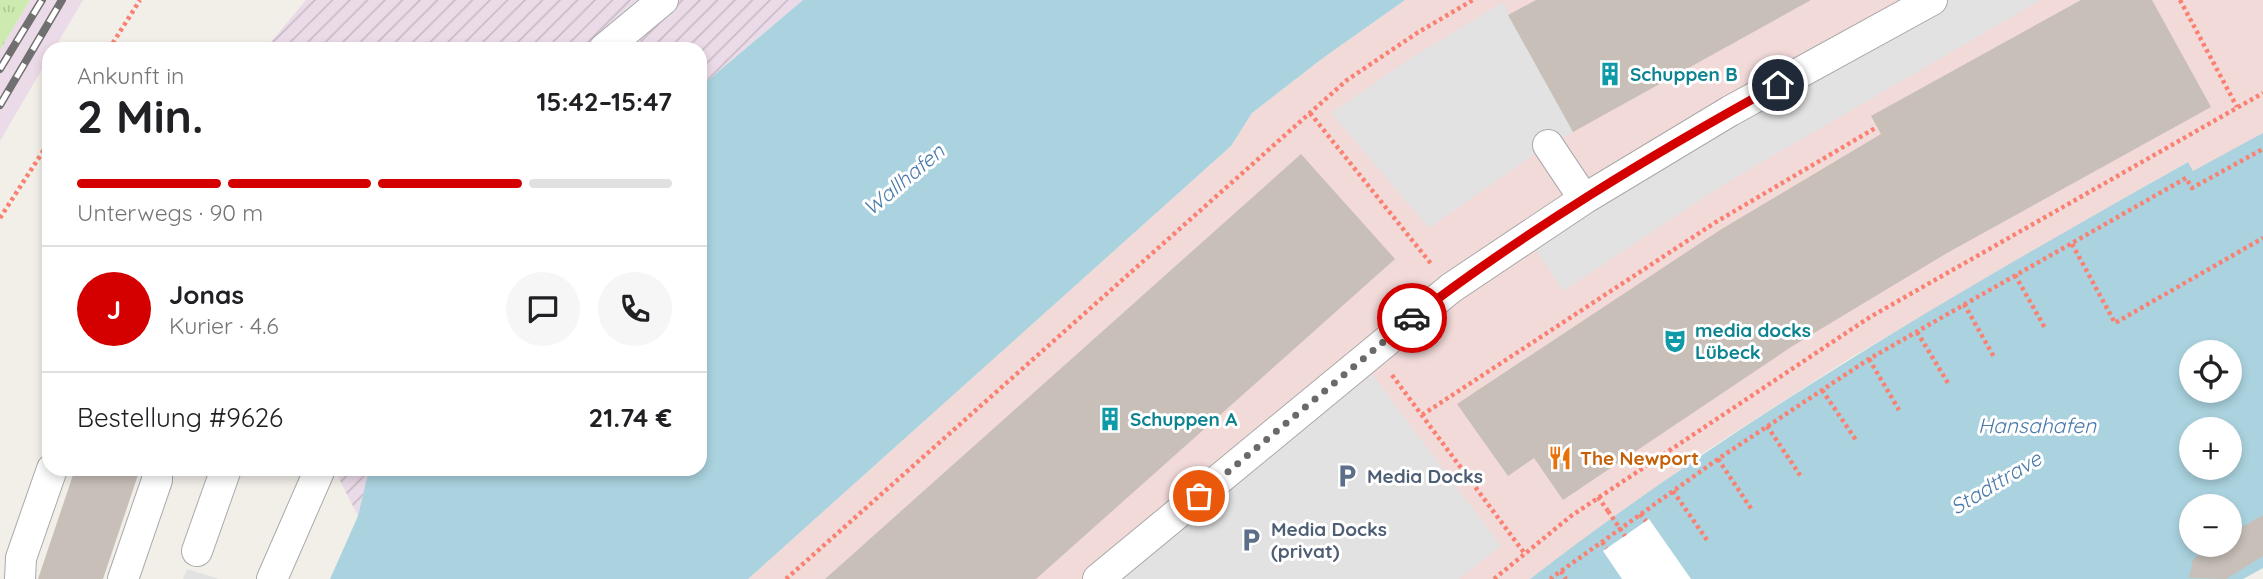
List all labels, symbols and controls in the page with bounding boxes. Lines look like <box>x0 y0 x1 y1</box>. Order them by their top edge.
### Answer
pin <box>1748 55 1808 115</box>
building icon: Schuppen B <box>1596 60 1624 88</box>
text: Ankunft in <box>77 61 184 90</box>
place label: Schuppen B <box>1630 62 1738 86</box>
icon: home <box>1759 66 1797 104</box>
text: 15:42–15:47 <box>536 85 672 118</box>
text: 2 Min. <box>77 87 203 145</box>
water label: Wallhafen <box>857 137 950 221</box>
text: Unterwegs · 90 m <box>77 198 263 227</box>
button: chat <box>506 272 580 346</box>
button: phone <box>598 272 672 346</box>
text: Jonas <box>169 278 244 311</box>
courier <box>1377 283 1447 353</box>
text: J <box>107 293 121 326</box>
icon: car <box>1393 299 1431 337</box>
text: Kurier · 4.6 <box>169 311 279 340</box>
place label: media docks Lübeck <box>1695 318 1811 364</box>
theatre icon: media docks Lübeck <box>1661 327 1689 355</box>
map controls <box>2179 340 2242 557</box>
button: locate <box>2179 340 2242 403</box>
text: Bestellung #9626 <box>77 401 283 434</box>
text: 21.74 € <box>589 401 672 434</box>
building icon: Schuppen A <box>1096 405 1124 433</box>
place label: Schuppen A <box>1130 407 1237 431</box>
water label: Hansahafen <box>1978 412 2097 438</box>
button: + <box>2179 417 2242 480</box>
restaurant icon: The Newport <box>1546 444 1574 472</box>
water label: Stadttrave <box>1945 444 2047 520</box>
place label: The Newport <box>1580 446 1699 470</box>
parking icon: Media Docks <box>1333 462 1361 490</box>
place label: Media Docks <box>1367 464 1483 488</box>
pin <box>1169 466 1229 526</box>
icon: bag <box>1180 477 1218 515</box>
button: − <box>2179 494 2242 557</box>
place label: Media Docks (privat) <box>1271 517 1387 563</box>
parking icon: Media Docks (privat) <box>1237 526 1265 554</box>

